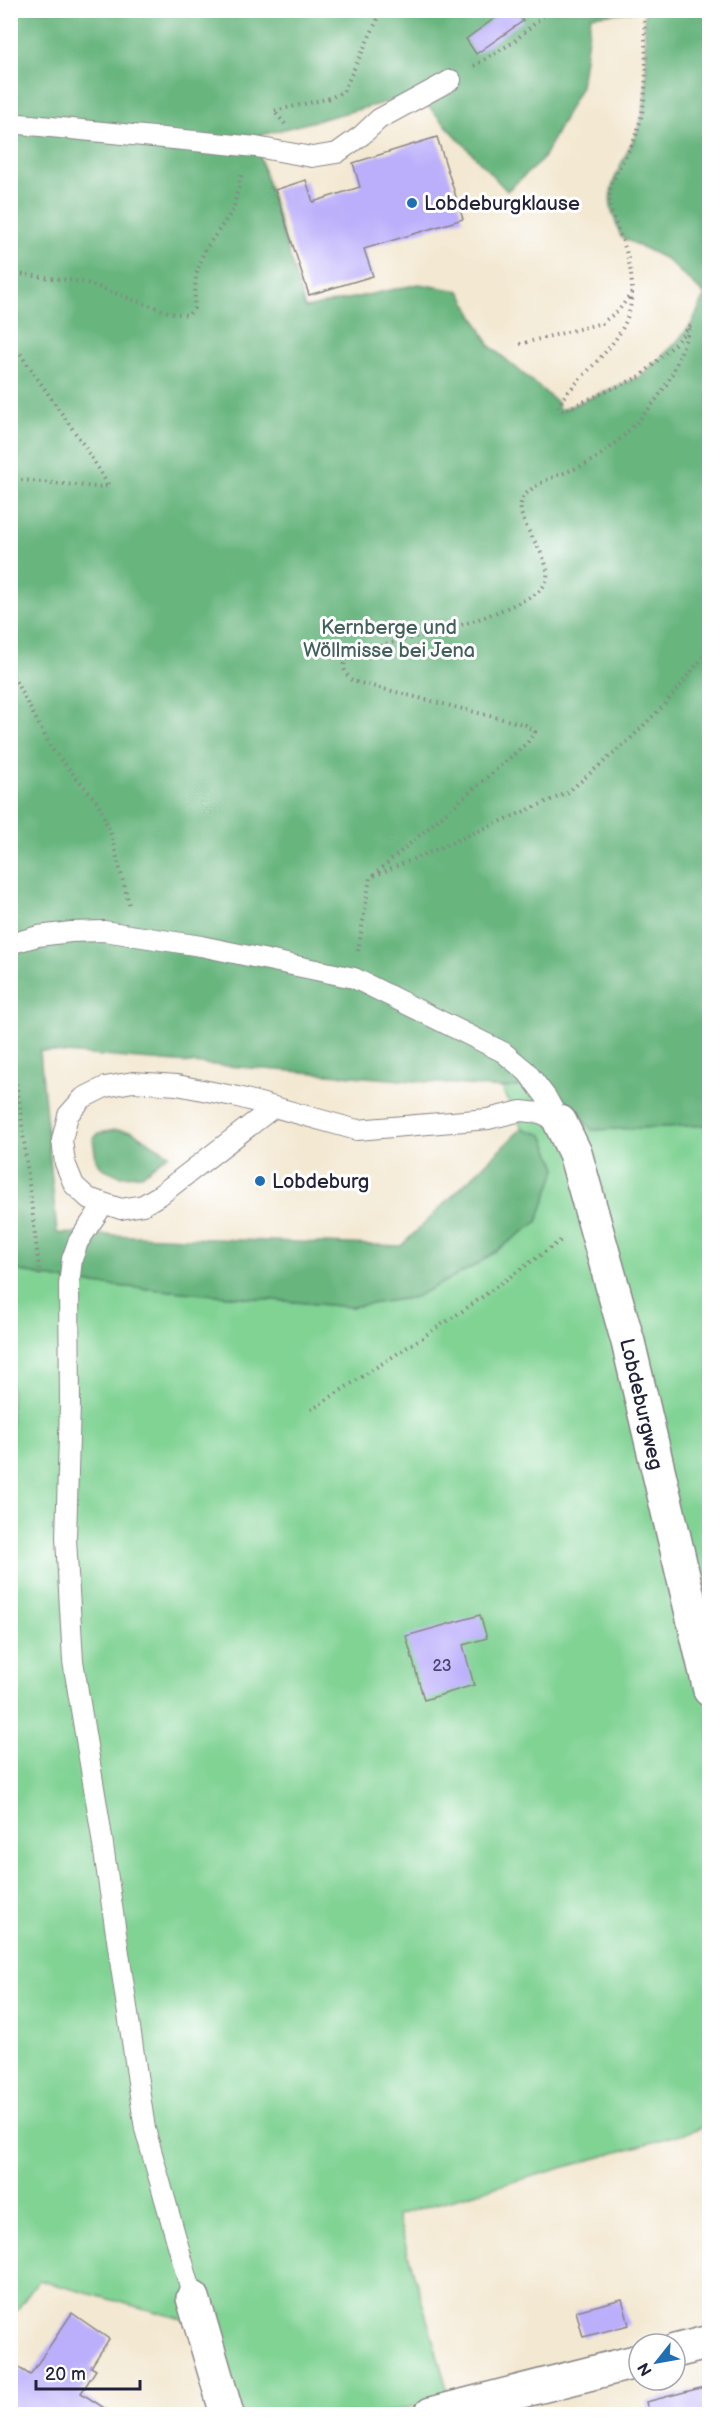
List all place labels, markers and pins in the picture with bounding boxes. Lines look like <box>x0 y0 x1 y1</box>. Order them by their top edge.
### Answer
place label: Lobdeburgklause <box>424 192 580 216</box>
marker: Lobdeburgklause <box>405 196 419 210</box>
place label: Lobdeburg <box>272 1170 369 1194</box>
marker: Lobdeburg <box>253 1174 267 1188</box>

